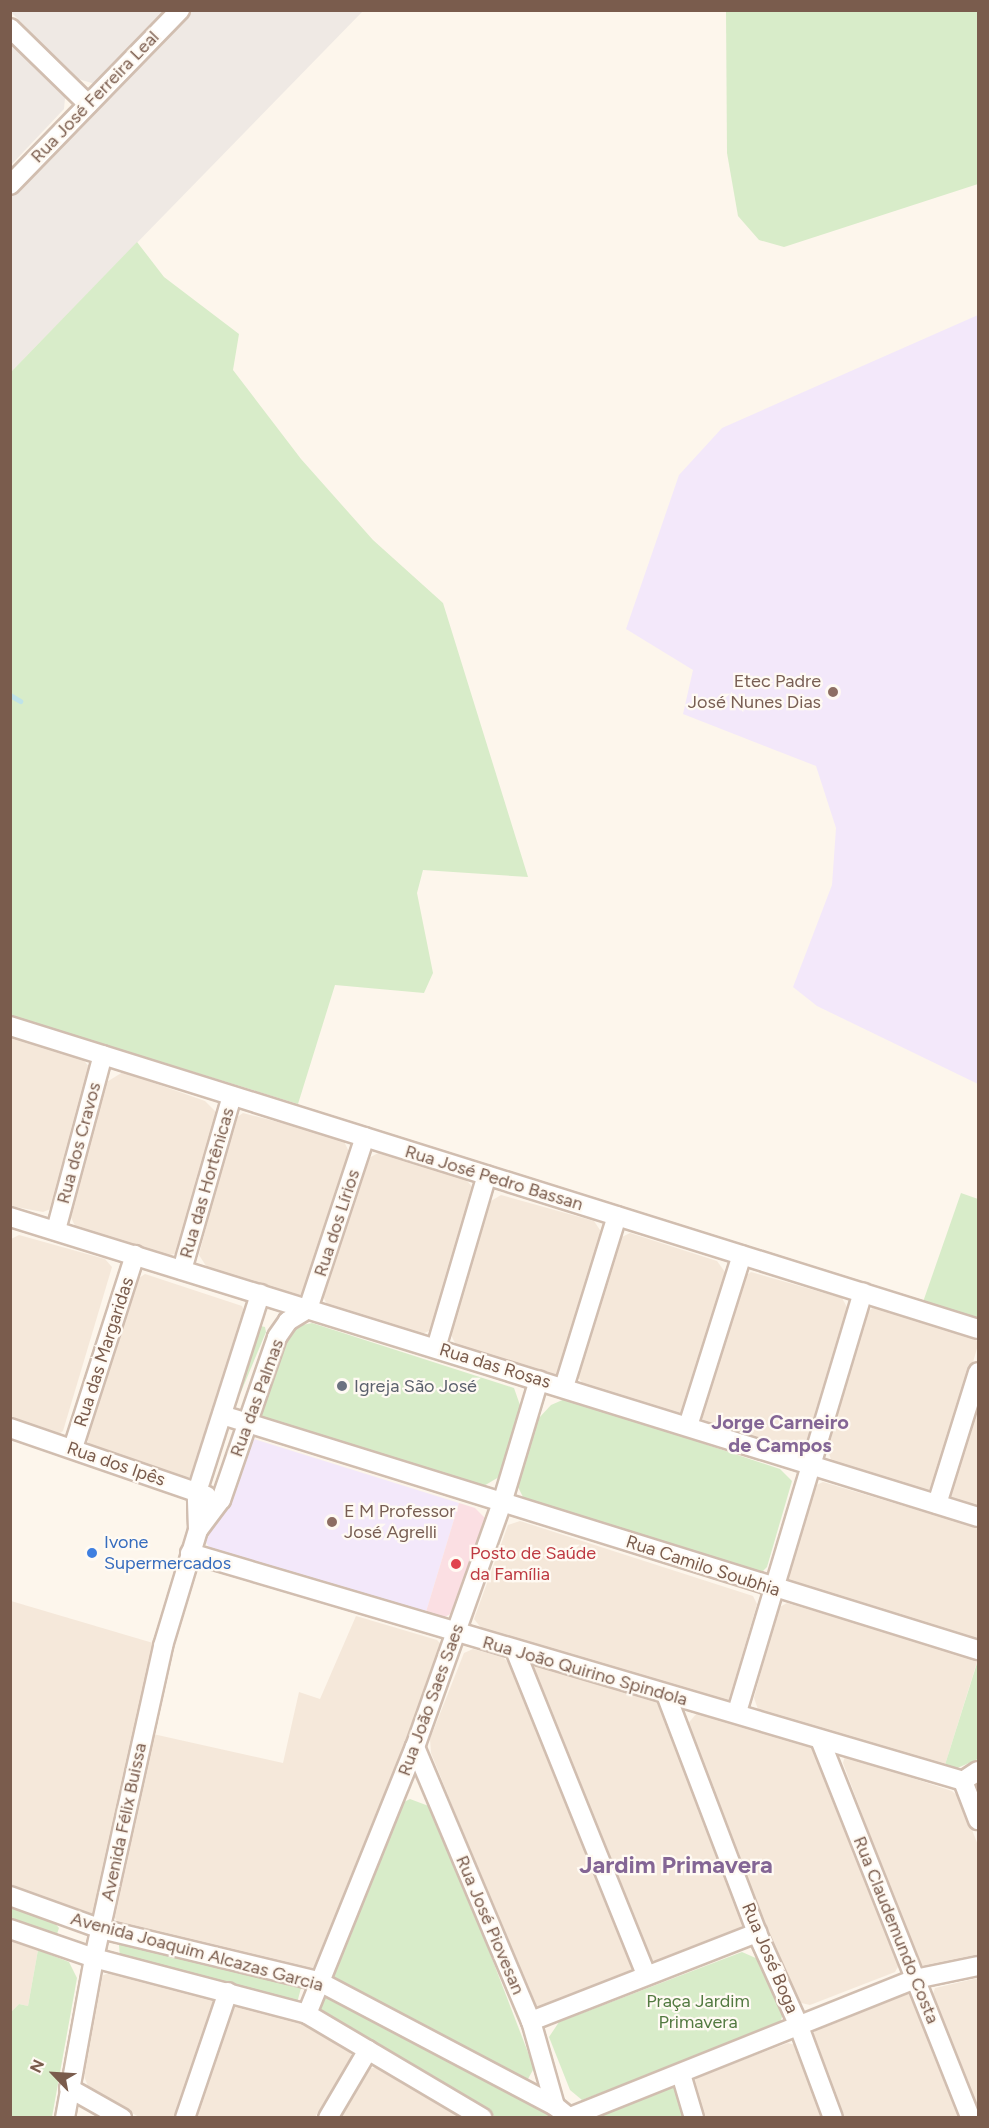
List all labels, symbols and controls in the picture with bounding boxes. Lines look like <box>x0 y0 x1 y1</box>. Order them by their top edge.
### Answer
street label: Rua José Ferreira Leal <box>26 27 164 167</box>
place label: Etec Padre José Nunes Dias <box>688 671 821 714</box>
marker: Etec Padre José Nunes Dias <box>826 685 840 699</box>
street label: Rua dos Cravos <box>52 1080 106 1206</box>
street label: Rua das Hortênicas <box>175 1105 239 1261</box>
street label: Rua José Pedro Bassan <box>402 1141 586 1215</box>
street label: Rua dos Lírios <box>310 1167 364 1279</box>
street label: Rua das Margaridas <box>70 1274 138 1430</box>
street label: Rua das Palmas <box>226 1336 288 1460</box>
street label: Rua das Rosas <box>437 1339 553 1393</box>
place label: Igreja São José <box>354 1375 477 1397</box>
marker: Igreja São José <box>335 1379 349 1393</box>
district label: Jorge Carneiro de Campos <box>711 1411 849 1458</box>
street label: Rua dos Ipês <box>64 1437 168 1491</box>
place label: E M Professor José Agrelli <box>344 1501 455 1544</box>
marker: E M Professor José Agrelli <box>325 1515 339 1529</box>
street label: Rua Camilo Soubhia <box>623 1531 783 1601</box>
place label: Ivone Supermercados <box>104 1532 231 1574</box>
place label: Posto de Saúde da Família <box>470 1543 596 1586</box>
marker: Ivone Supermercados <box>85 1546 99 1560</box>
marker: Posto de Saúde da Família <box>447 1555 465 1573</box>
street label: Rua João Saes Saes <box>393 1621 469 1779</box>
street label: Rua João Quirino Spindola <box>480 1631 690 1711</box>
street label: Avenida Félix Buissa <box>97 1741 151 1903</box>
street label: Rua Claudemundo Costa <box>849 1833 943 2027</box>
district label: Jardim Primavera <box>579 1851 773 1879</box>
street label: Rua José Piovesan <box>451 1852 529 1998</box>
street label: Rua José Boga <box>737 1899 803 2017</box>
street label: Avenida Joaquim Alcazas Garcia <box>68 1908 326 1996</box>
park label: Praça Jardim Primavera <box>646 1991 750 2034</box>
north arrow <box>24 2044 84 2104</box>
text: N <box>26 2057 48 2076</box>

